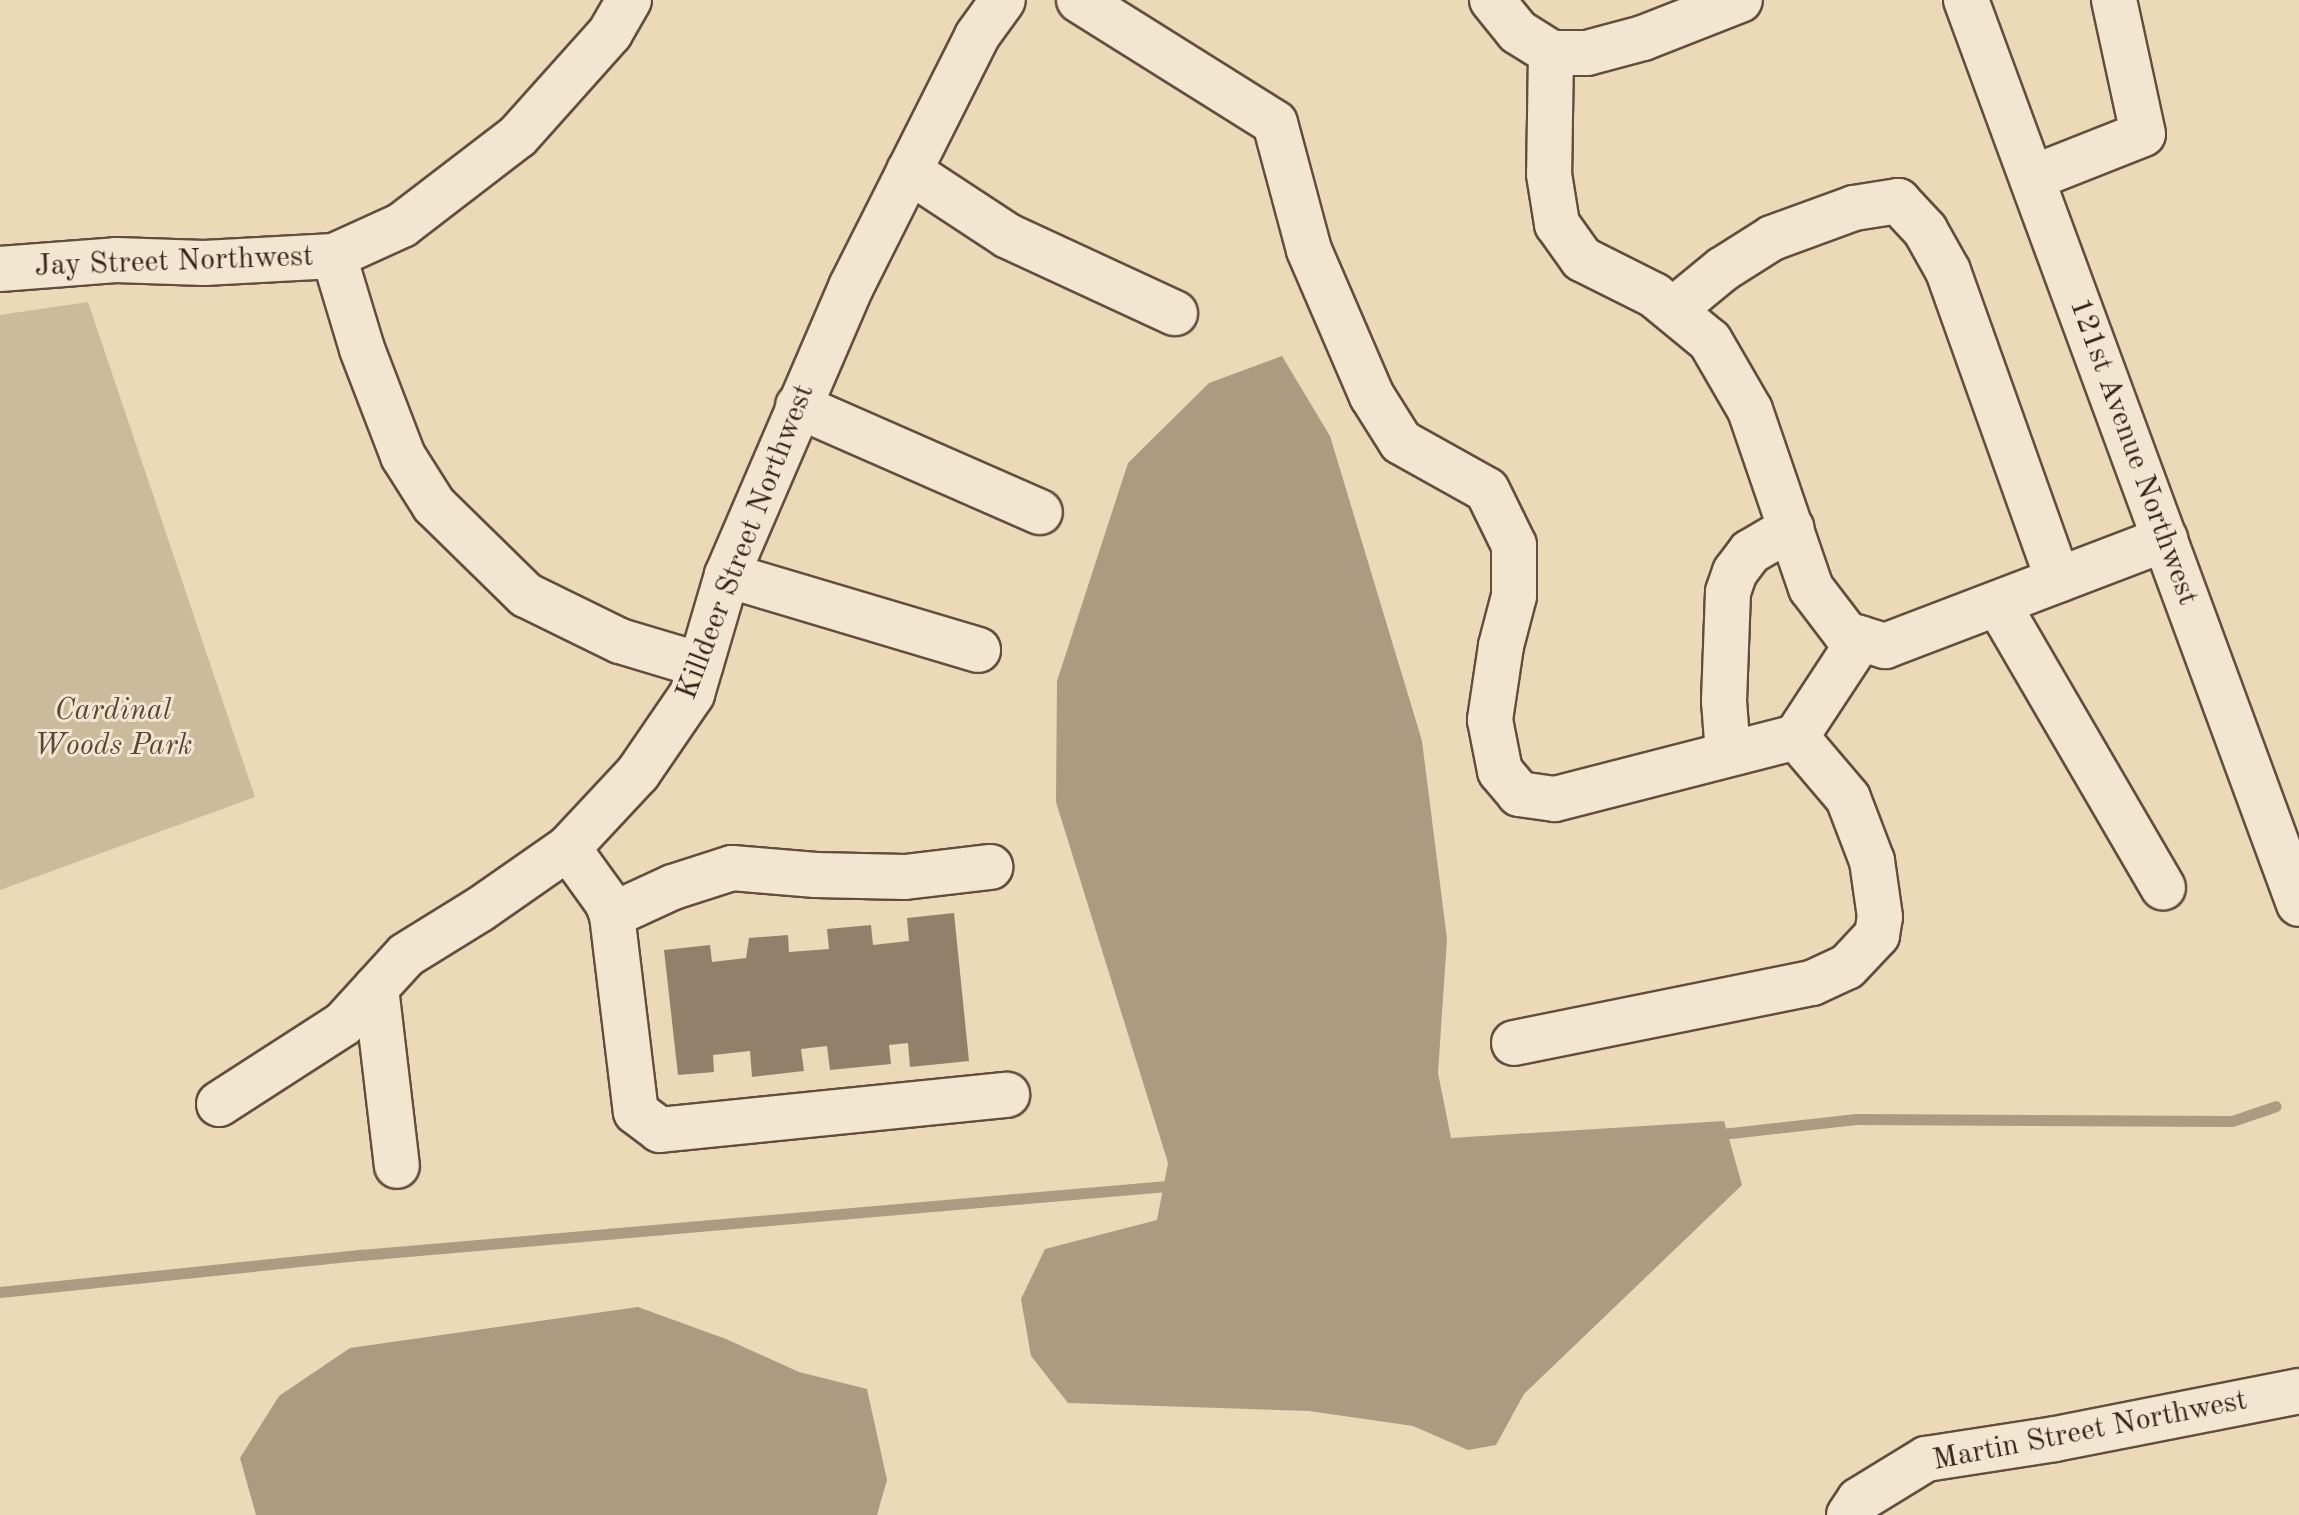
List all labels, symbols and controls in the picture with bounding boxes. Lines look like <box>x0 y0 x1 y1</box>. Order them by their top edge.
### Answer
street label: Jay Street Northwest <box>34 239 314 285</box>
street label: 121st Avenue Northwest <box>2061 294 2205 610</box>
street label: Killdeer Street Northwest <box>669 379 823 705</box>
park label: Cardinal Woods Park <box>34 693 192 764</box>
street label: Martin Street Northwest <box>1930 1383 2250 1479</box>

